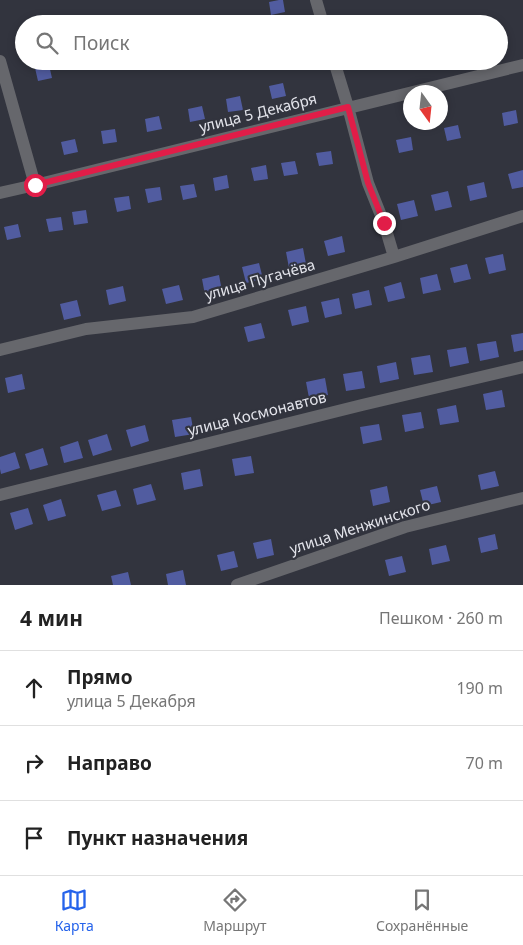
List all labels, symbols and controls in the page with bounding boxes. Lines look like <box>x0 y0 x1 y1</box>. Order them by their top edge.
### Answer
search box <box>15 15 508 70</box>
icon: search <box>33 29 61 57</box>
text: Поиск <box>73 30 129 56</box>
north arrow <box>403 85 448 130</box>
street label: улица 5 Декабря <box>197 88 319 136</box>
route start <box>24 174 47 197</box>
route end <box>373 212 396 235</box>
street label: улица Пугачёва <box>202 254 317 304</box>
street label: улица Космонавтов <box>185 386 328 440</box>
street label: улица Менжинского <box>287 494 433 558</box>
text: 4 мин <box>20 604 83 632</box>
text: Пешком · 260 m <box>379 607 503 629</box>
text: Прямо <box>67 664 133 690</box>
icon: ahead <box>20 674 48 702</box>
text: 190 m <box>456 677 503 699</box>
text: улица 5 Декабря <box>67 690 196 712</box>
icon: right <box>20 749 48 777</box>
text: Направо <box>67 750 152 776</box>
text: 70 m <box>466 752 503 774</box>
icon: arrive <box>20 824 48 852</box>
text: Пункт назначения <box>67 825 248 851</box>
tab: Карта <box>55 886 94 935</box>
tab: Маршрут <box>203 886 266 935</box>
tab: Сохранённые <box>376 886 468 935</box>

